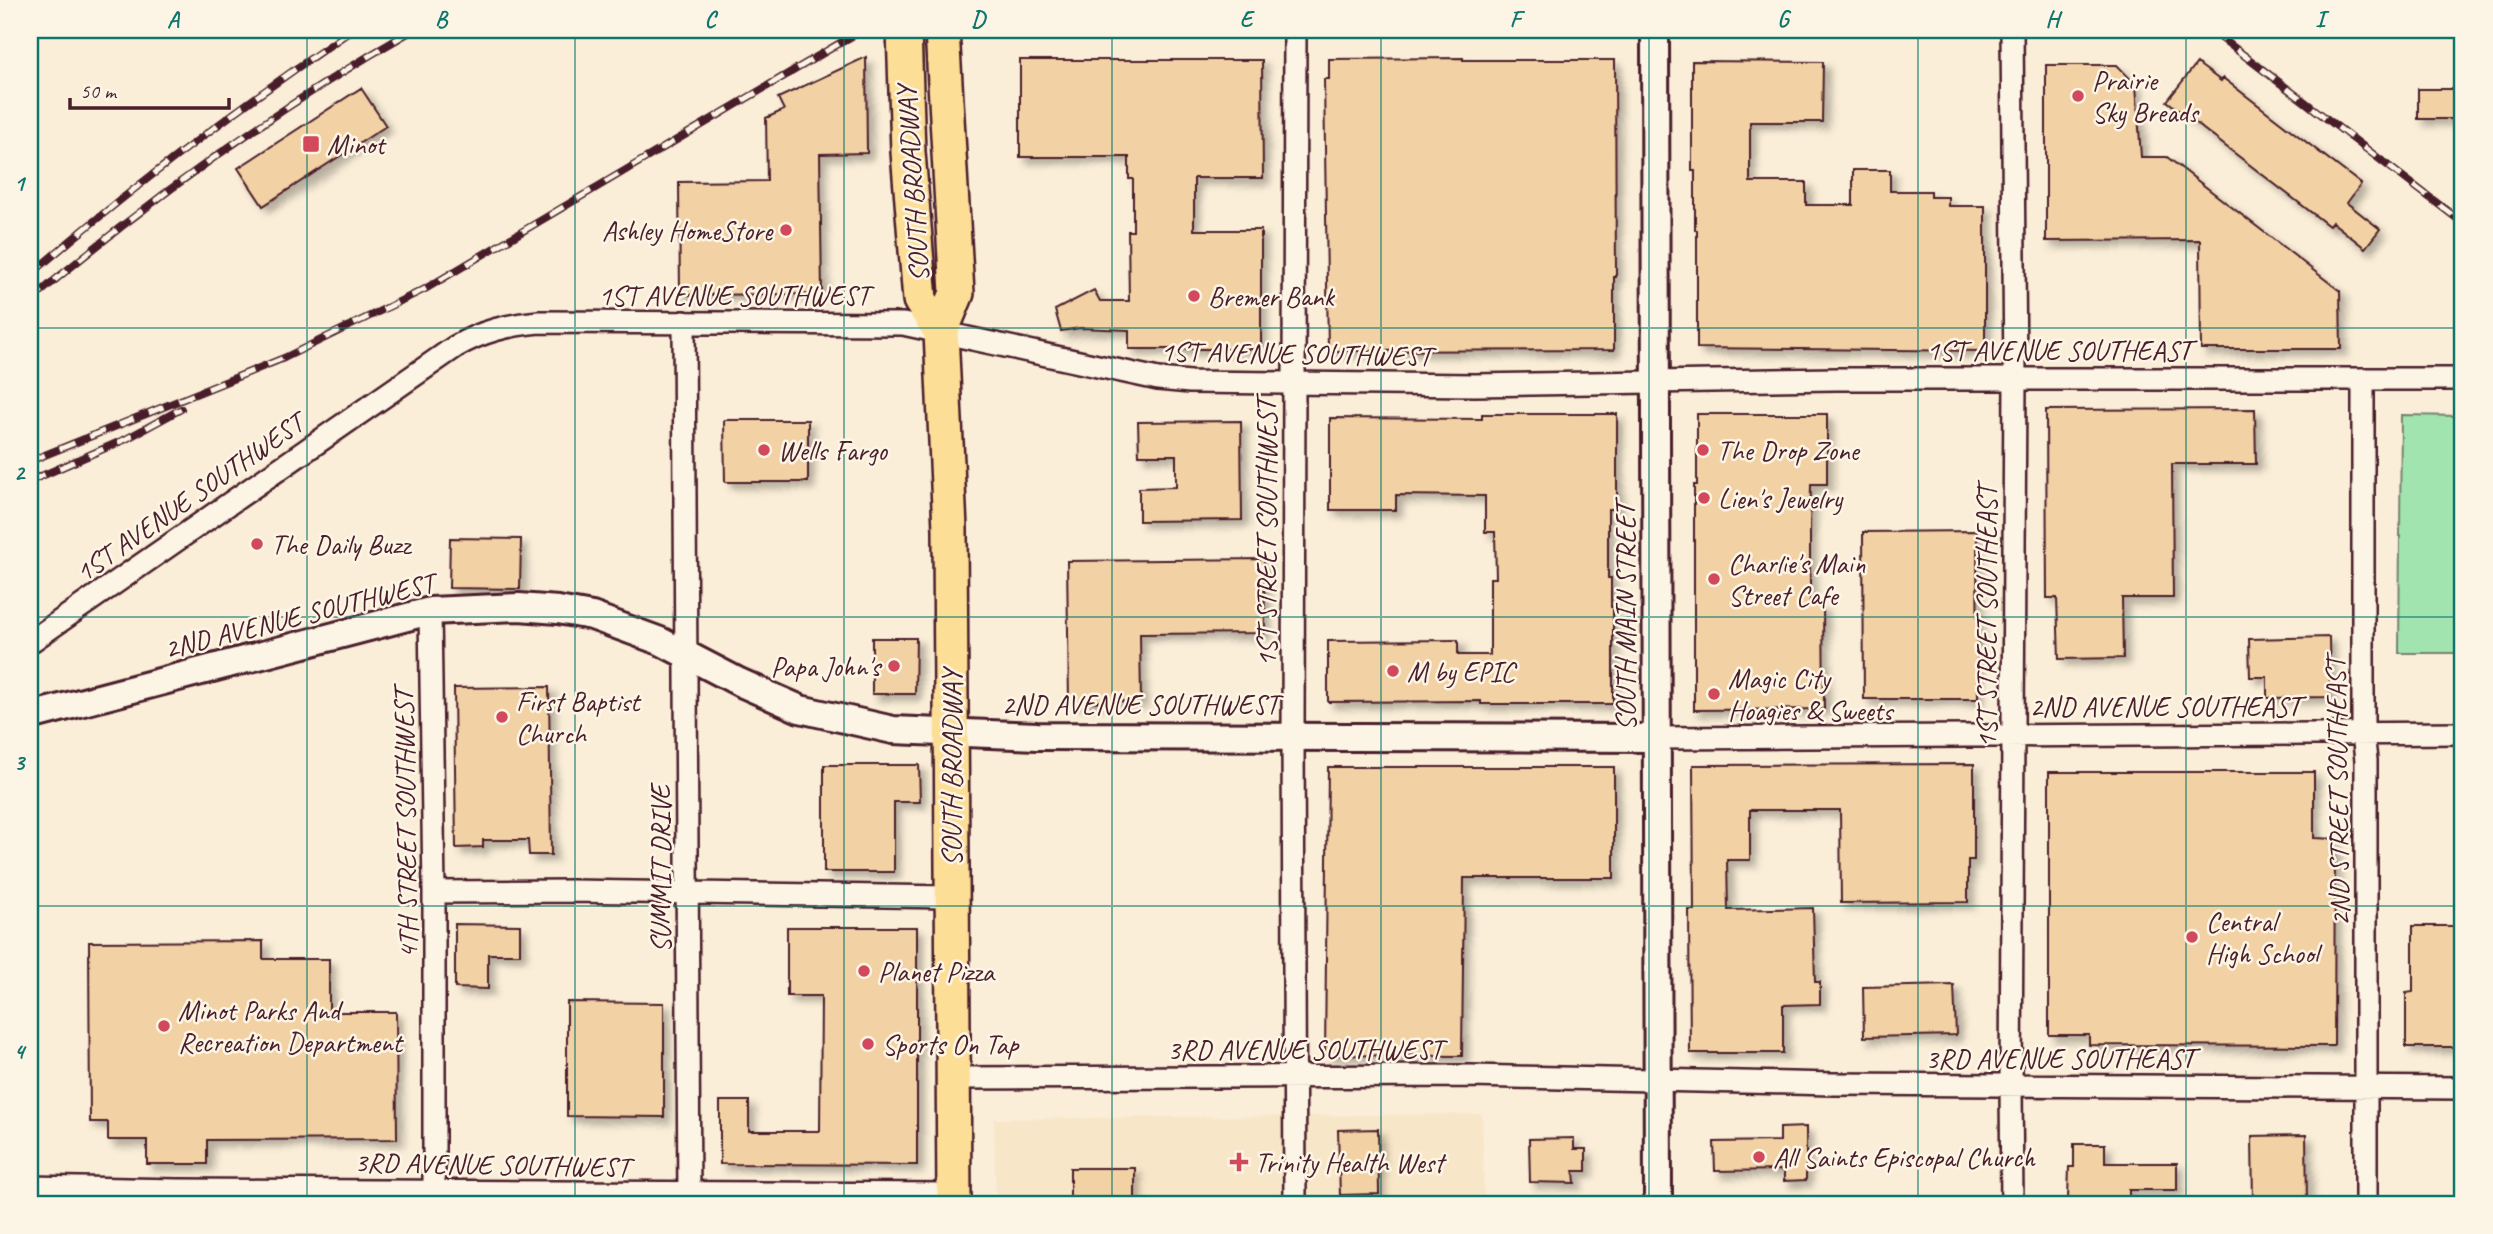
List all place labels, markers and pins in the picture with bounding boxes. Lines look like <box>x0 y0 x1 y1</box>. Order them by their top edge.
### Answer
place label: Prairie Sky Breads <box>2092 63 2200 130</box>
marker: Prairie Sky Breads <box>2070 88 2086 104</box>
place label: Minot <box>327 127 387 162</box>
marker: Minot <box>301 134 321 154</box>
place label: Ashley HomeStore <box>602 213 774 248</box>
marker: Ashley HomeStore <box>778 222 794 238</box>
place label: Bremer Bank <box>1208 279 1335 314</box>
marker: Bremer Bank <box>1186 288 1202 304</box>
place label: Wells Fargo <box>778 433 889 468</box>
place label: The Drop Zone <box>1717 433 1861 468</box>
marker: Wells Fargo <box>756 442 772 458</box>
marker: The Drop Zone <box>1695 442 1711 458</box>
place label: Lien's Jewelry <box>1718 481 1845 516</box>
marker: Lien's Jewelry <box>1696 490 1712 506</box>
place label: The Daily Buzz <box>271 527 412 562</box>
marker: The Daily Buzz <box>249 536 265 552</box>
place label: Charlie's Main Street Cafe <box>1728 546 1866 613</box>
marker: Charlie's Main Street Cafe <box>1706 571 1722 587</box>
place label: Papa John's <box>771 649 882 684</box>
place label: M by EPIC <box>1407 654 1518 689</box>
marker: Papa John's <box>886 658 902 674</box>
place label: Magic City Hoagies & Sweets <box>1728 661 1895 728</box>
marker: M by EPIC <box>1385 663 1401 679</box>
place label: First Baptist Church <box>516 684 642 751</box>
marker: Magic City Hoagies & Sweets <box>1706 686 1722 702</box>
marker: First Baptist Church <box>494 709 510 725</box>
place label: Central High School <box>2206 904 2324 971</box>
marker: Central High School <box>2184 929 2200 945</box>
place label: Planet Pizza <box>878 954 996 989</box>
marker: Planet Pizza <box>856 963 872 979</box>
place label: Minot Parks And Recreation Department <box>178 993 405 1060</box>
marker: Minot Parks And Recreation Department <box>156 1018 172 1034</box>
place label: Sports On Tap <box>882 1027 1021 1062</box>
marker: Sports On Tap <box>860 1036 876 1052</box>
place label: All Saints Episcopal Church <box>1773 1140 2036 1175</box>
place label: Trinity Health West <box>1255 1145 1447 1180</box>
marker: All Saints Episcopal Church <box>1751 1149 1767 1165</box>
marker: Trinity Health West <box>1229 1152 1249 1172</box>

